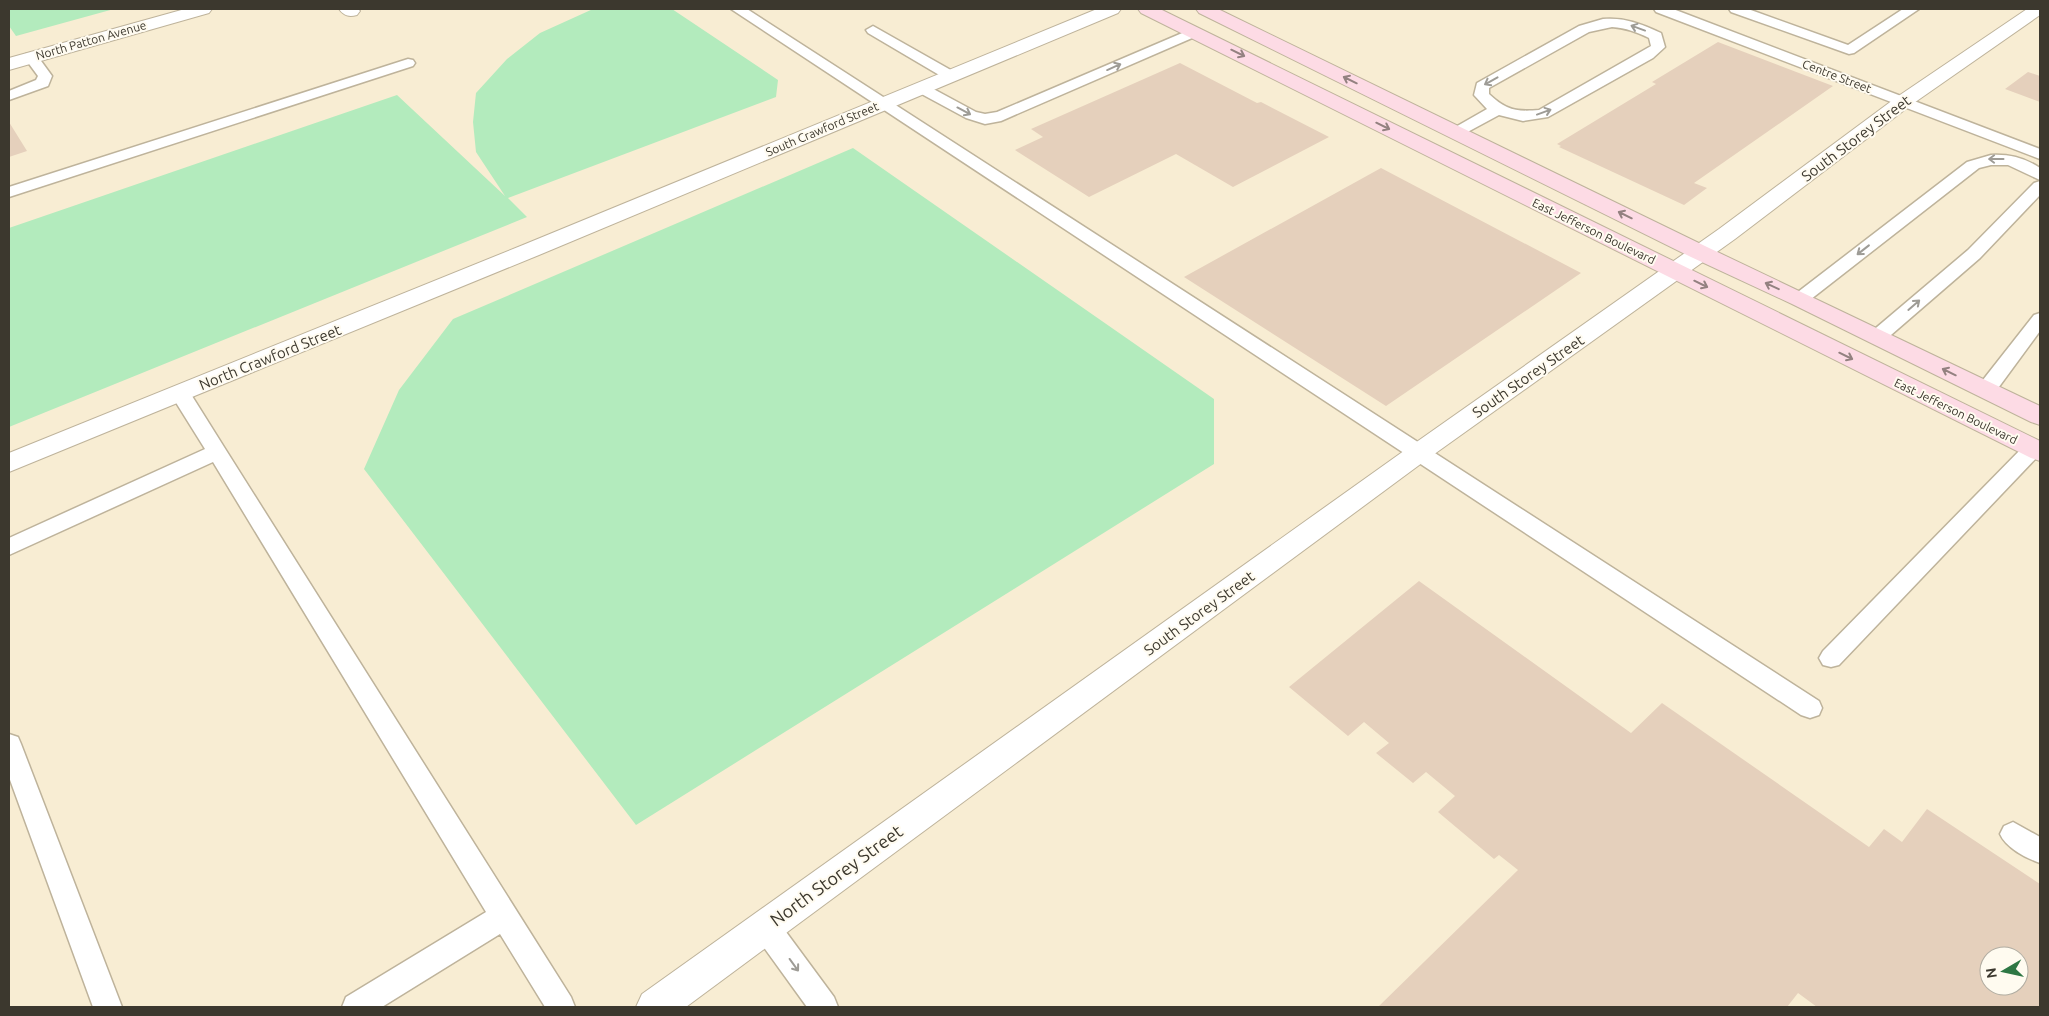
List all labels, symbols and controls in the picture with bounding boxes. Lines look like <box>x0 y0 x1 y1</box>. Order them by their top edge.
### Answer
street label: North Patton Avenue <box>34 18 148 62</box>
one-way arrow <box>1631 23 1646 32</box>
one-way arrow <box>1230 48 1245 58</box>
street label: Centre Street <box>1801 57 1874 95</box>
one-way arrow <box>1107 61 1122 70</box>
one-way arrow <box>1343 75 1358 85</box>
one-way arrow <box>1484 76 1499 86</box>
street label: South Storey Street <box>1798 91 1914 185</box>
street label: South Crawford Street <box>764 99 881 159</box>
one-way arrow <box>956 107 971 116</box>
one-way arrow <box>1536 107 1551 116</box>
one-way arrow <box>1375 122 1390 131</box>
one-way arrow <box>1988 154 2004 164</box>
street label: East Jefferson Boulevard <box>1530 196 1658 266</box>
one-way arrow <box>1618 210 1633 220</box>
one-way arrow <box>1856 245 1870 255</box>
one-way arrow <box>1693 280 1708 289</box>
one-way arrow <box>1764 281 1779 291</box>
one-way arrow <box>1907 300 1920 311</box>
street label: North Crawford Street <box>197 321 344 393</box>
street label: South Storey Street <box>1469 331 1587 421</box>
one-way arrow <box>1839 351 1854 361</box>
one-way arrow <box>1942 367 1957 376</box>
street label: East Jefferson Boulevard <box>1892 376 2020 446</box>
street label: South Storey Street <box>1141 567 1258 659</box>
street label: North Storey Street <box>766 820 906 930</box>
north arrow <box>1979 946 2029 996</box>
one-way arrow <box>789 958 799 972</box>
text: N <box>1982 967 2000 979</box>

